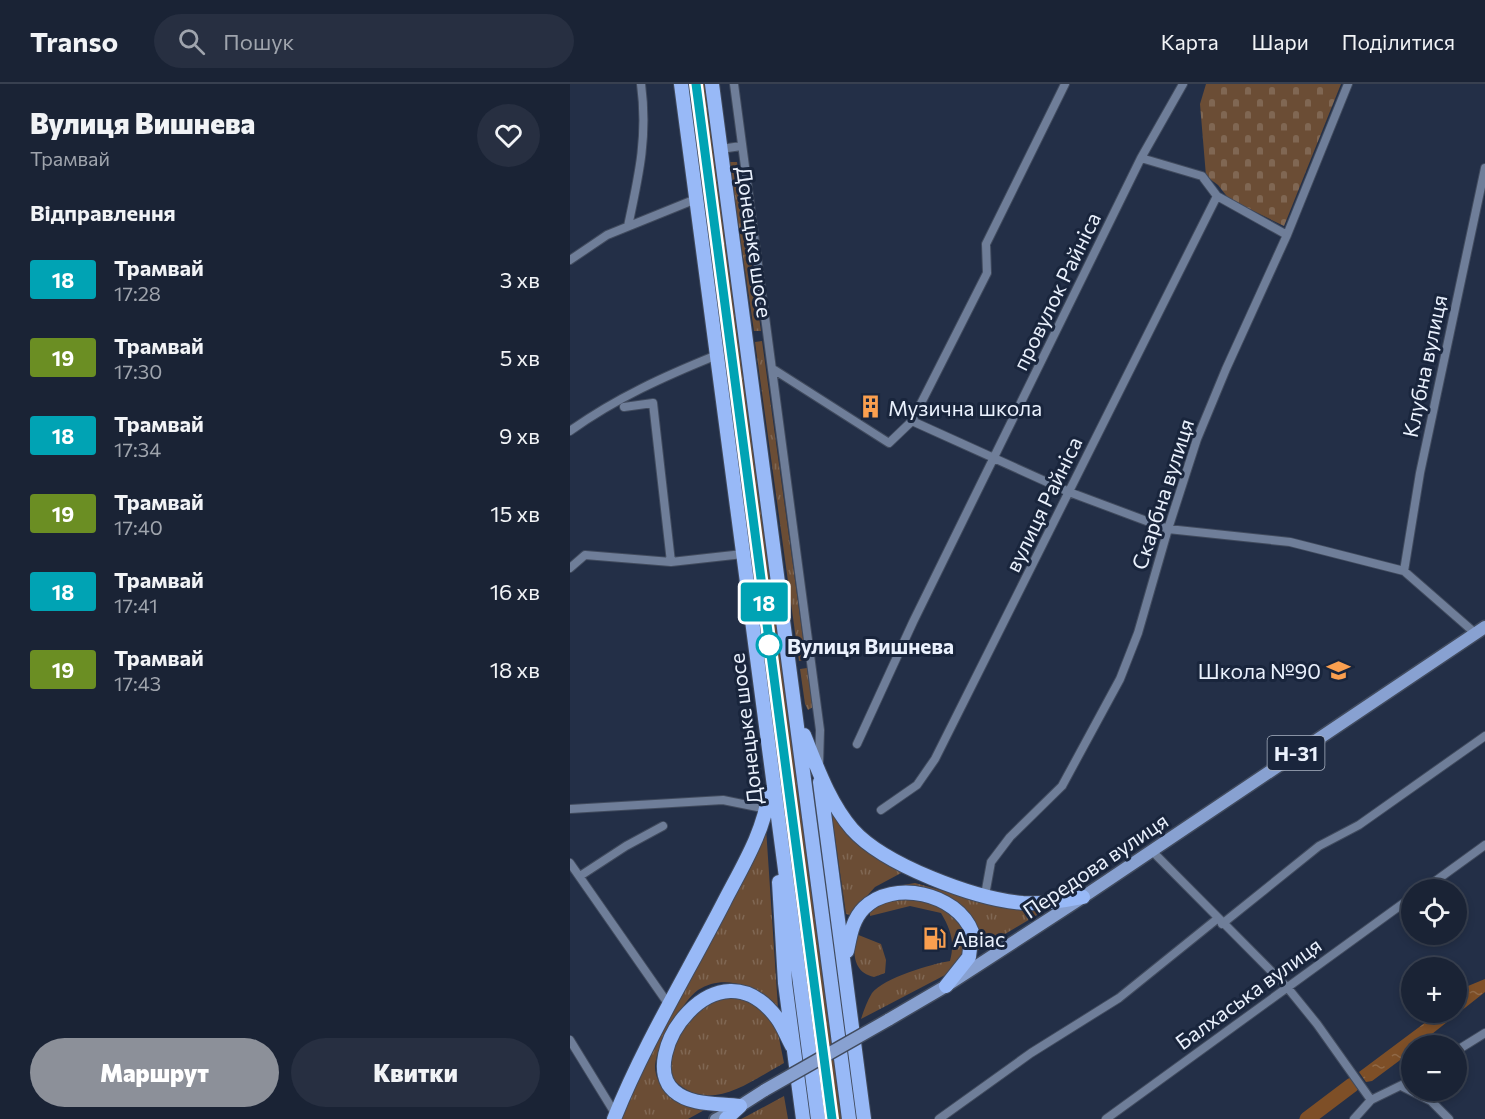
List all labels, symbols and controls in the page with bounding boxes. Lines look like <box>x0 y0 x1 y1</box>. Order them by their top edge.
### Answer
search box <box>154 14 574 68</box>
text: Transo <box>30 24 118 58</box>
icon: search <box>175 25 208 58</box>
text: Пошук <box>223 28 294 55</box>
text: Карта <box>1161 29 1219 54</box>
text: Шари <box>1252 29 1309 54</box>
text: Поділитися <box>1342 29 1455 54</box>
button: heart <box>477 104 540 167</box>
text: Вулиця Вишнева <box>30 106 255 140</box>
text: Трамвай <box>30 146 110 170</box>
street label: Донецьке шосе <box>732 165 778 319</box>
text: Відправлення <box>30 199 176 226</box>
street label: провулок Райніса <box>1007 208 1105 374</box>
text: Трамвай <box>114 254 204 281</box>
text: 3 хв <box>500 266 540 293</box>
text: 18 <box>52 267 74 292</box>
text: 17:28 <box>114 281 161 305</box>
street label: Клубна вулиця <box>1397 292 1451 440</box>
text: Трамвай <box>114 332 204 359</box>
text: 5 хв <box>500 344 540 371</box>
text: 19 <box>52 345 74 370</box>
text: 17:30 <box>114 359 162 383</box>
building icon: Музична школа <box>857 394 883 420</box>
place label: Музична школа <box>888 395 1042 420</box>
text: Трамвай <box>114 410 204 437</box>
street label: Скарбна вулиця <box>1126 415 1198 573</box>
text: 9 хв <box>499 422 540 449</box>
text: 18 <box>52 423 74 448</box>
street label: вулиця Райніса <box>999 432 1087 576</box>
text: 17:34 <box>114 437 161 461</box>
text: Трамвай <box>114 488 204 515</box>
text: 15 хв <box>490 500 540 527</box>
text: 19 <box>52 501 74 526</box>
text: 17:40 <box>114 515 163 539</box>
text: Трамвай <box>114 566 204 593</box>
text: 16 хв <box>490 578 540 605</box>
text: 18 <box>52 579 74 604</box>
line badge: 18 <box>737 582 791 622</box>
text: 18 <box>753 590 775 615</box>
text: 17:41 <box>114 593 158 617</box>
marker: Вулиця Вишнева <box>756 632 782 658</box>
place label: Вулиця Вишнева <box>787 633 954 658</box>
text: Трамвай <box>114 644 204 671</box>
street label: Донецьке шосе <box>723 652 767 806</box>
text: 18 хв <box>490 656 540 683</box>
text: 19 <box>52 657 74 682</box>
school or university icon: Школа №90 <box>1326 657 1352 683</box>
place label: Школа №90 <box>1198 658 1321 683</box>
text: 17:43 <box>114 671 161 695</box>
road number: Н-31 <box>1268 736 1324 770</box>
street label: Передова вулиця <box>1018 807 1172 923</box>
map controls <box>1401 879 1467 1101</box>
button: locate <box>1401 879 1467 945</box>
fuel station icon: Авіас <box>922 925 948 951</box>
place label: Авіас <box>953 926 1005 951</box>
street label: Балхаська вулиця <box>1170 932 1326 1054</box>
button: + <box>1401 957 1467 1023</box>
button: − <box>1401 1035 1467 1101</box>
button: Маршрут <box>30 1038 279 1107</box>
button: Квитки <box>291 1038 540 1107</box>

